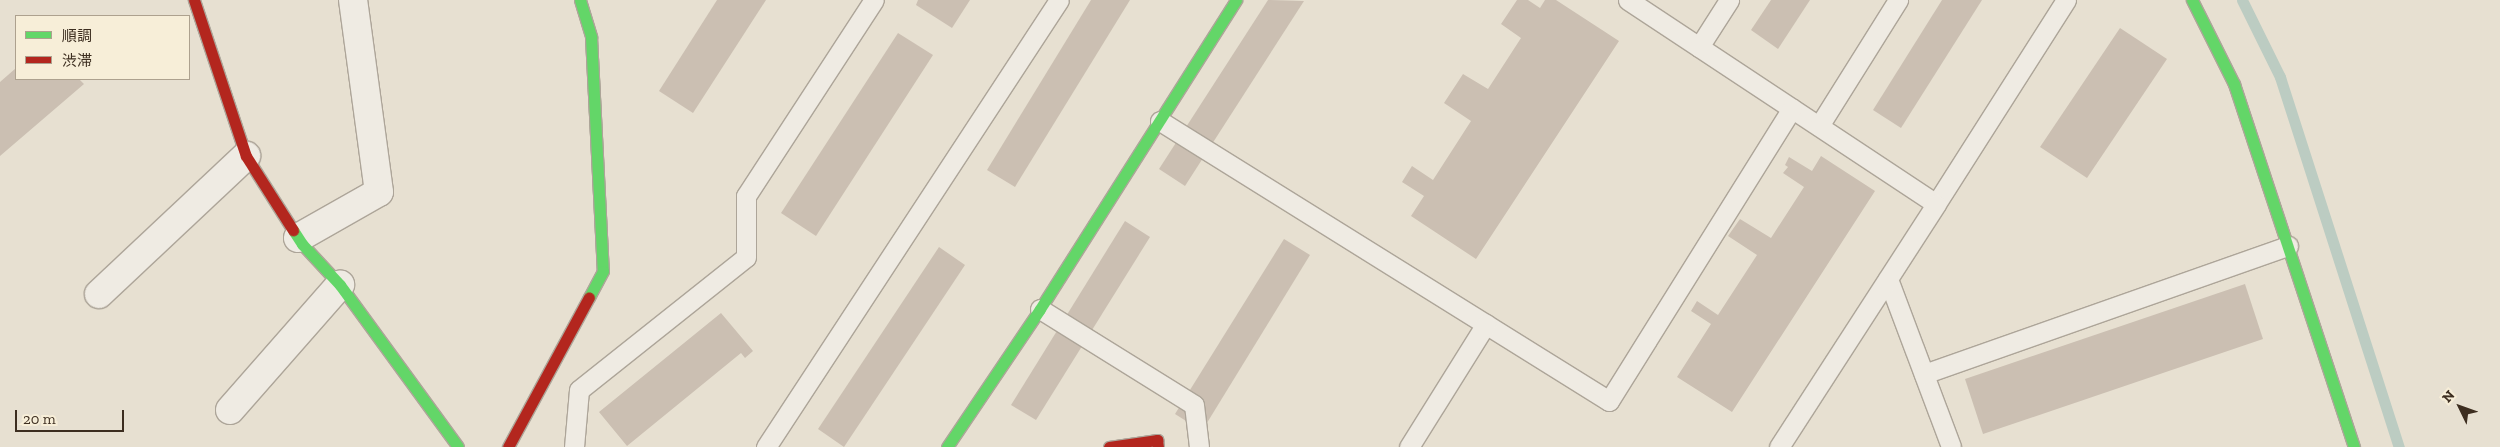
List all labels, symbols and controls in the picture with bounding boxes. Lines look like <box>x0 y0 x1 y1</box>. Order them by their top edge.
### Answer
legend <box>15 15 190 80</box>
text: 順調 <box>62 27 92 45</box>
text: 渋滞 <box>62 52 92 70</box>
north arrow <box>2435 382 2485 432</box>
text: N <box>2439 387 2458 406</box>
scale bar <box>18 400 126 432</box>
text: 20 m <box>23 410 56 428</box>

